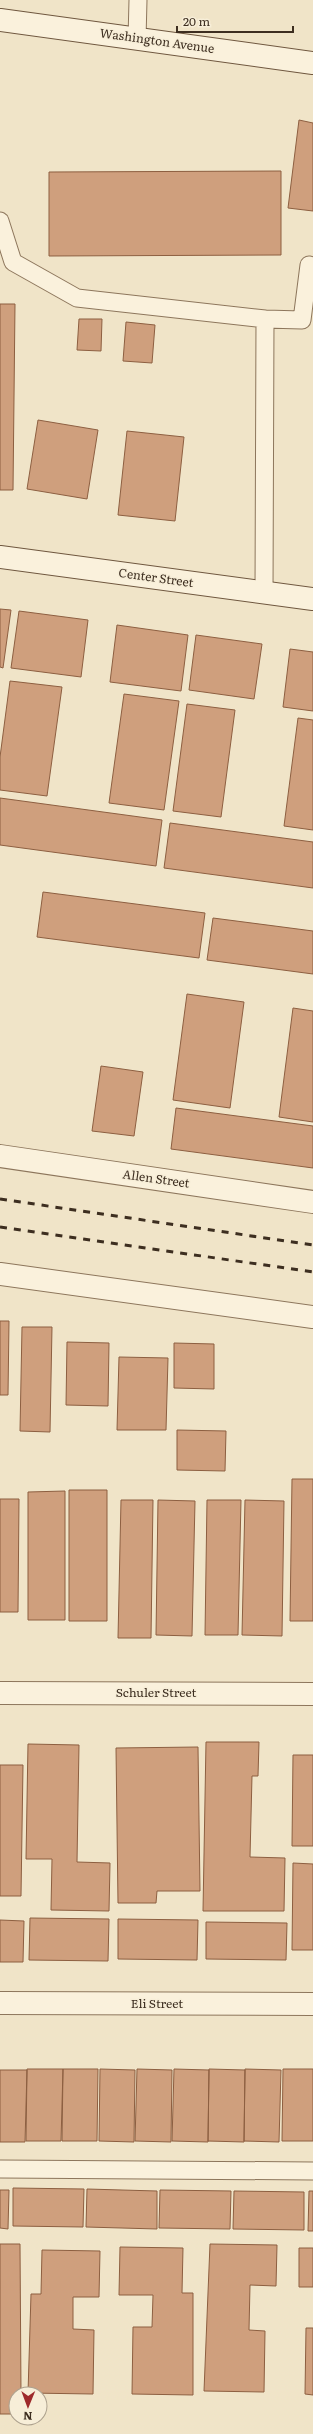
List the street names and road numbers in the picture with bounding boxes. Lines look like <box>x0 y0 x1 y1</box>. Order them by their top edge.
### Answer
street label: Washington Avenue <box>99 23 216 57</box>
street label: Center Street <box>118 563 195 591</box>
street label: Allen Street <box>121 1164 191 1192</box>
street label: Schuler Street <box>116 1683 197 1701</box>
street label: Eli Street <box>131 1994 183 2012</box>

